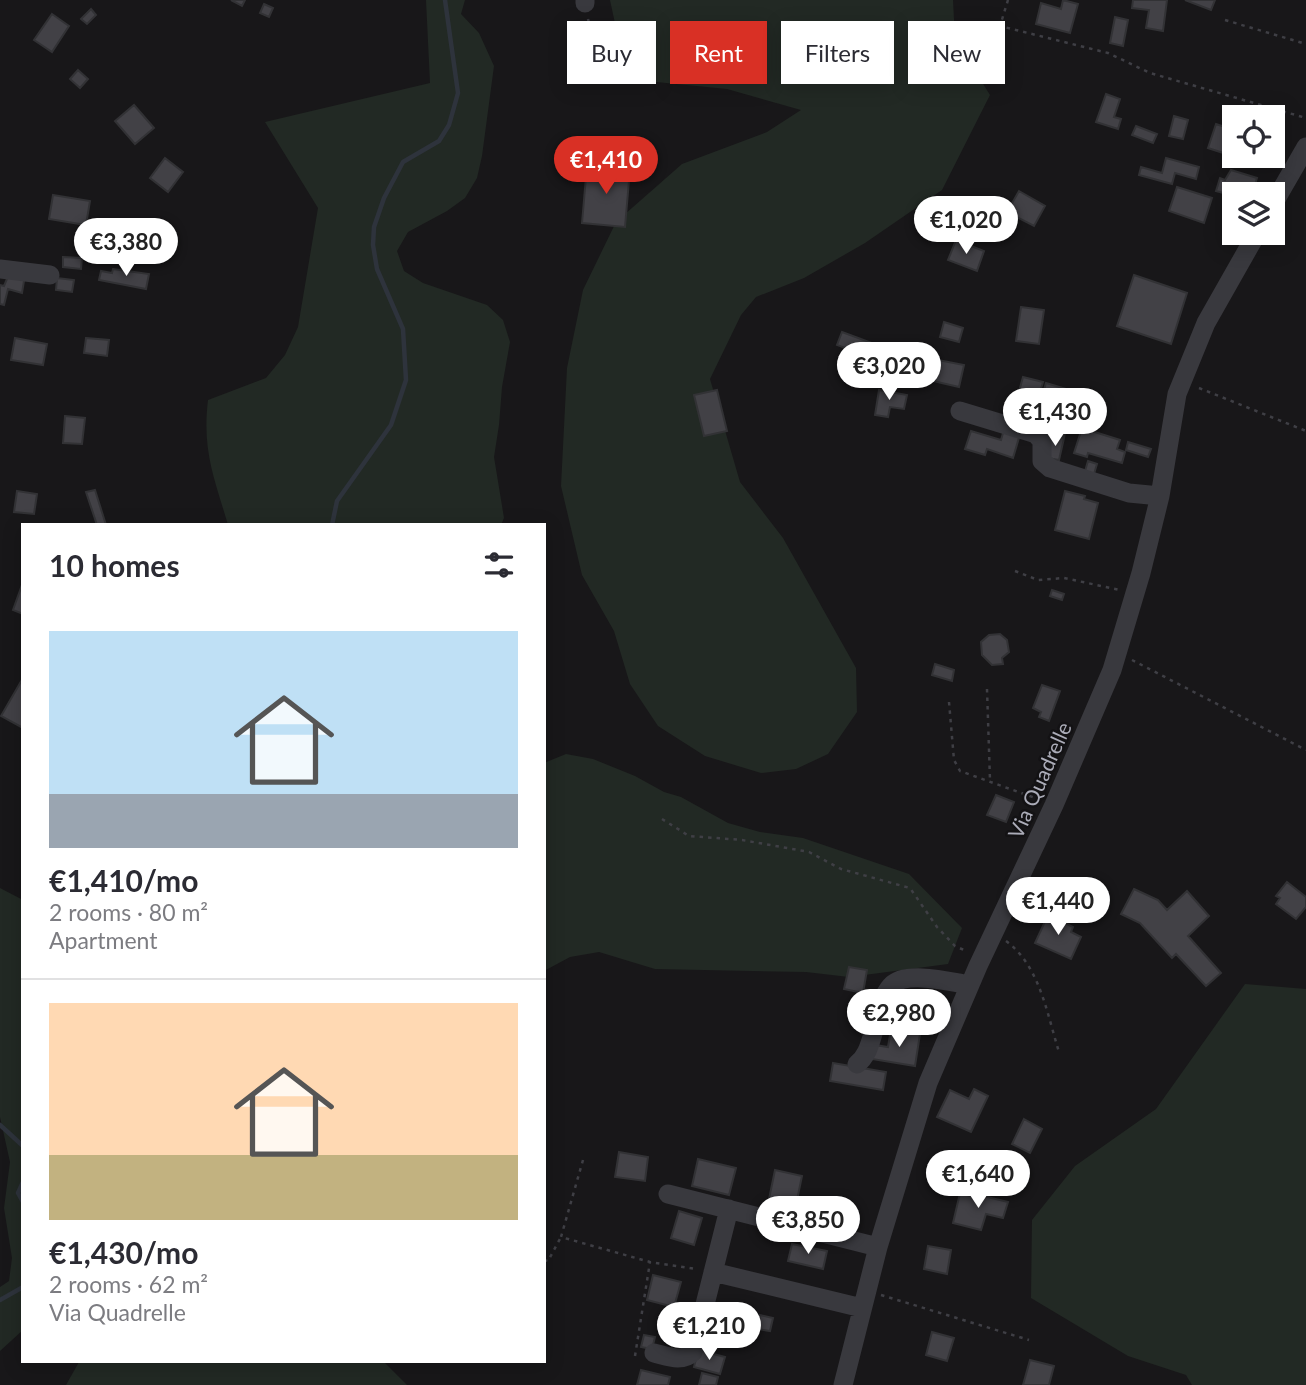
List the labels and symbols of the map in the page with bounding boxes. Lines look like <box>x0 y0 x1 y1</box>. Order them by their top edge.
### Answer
pin: €1,410 <box>549 136 663 196</box>
pin: €1,020 <box>909 196 1023 256</box>
pin: €3,380 <box>69 218 183 278</box>
pin: €3,020 <box>832 342 946 402</box>
pin: €1,430 <box>998 388 1112 448</box>
street label: Via Quadrelle <box>1002 718 1076 842</box>
pin: €1,440 <box>1001 878 1115 937</box>
pin: €2,980 <box>842 990 956 1049</box>
pin: €1,640 <box>921 1150 1035 1210</box>
pin: €3,850 <box>751 1196 865 1256</box>
pin: €1,210 <box>652 1302 766 1362</box>

